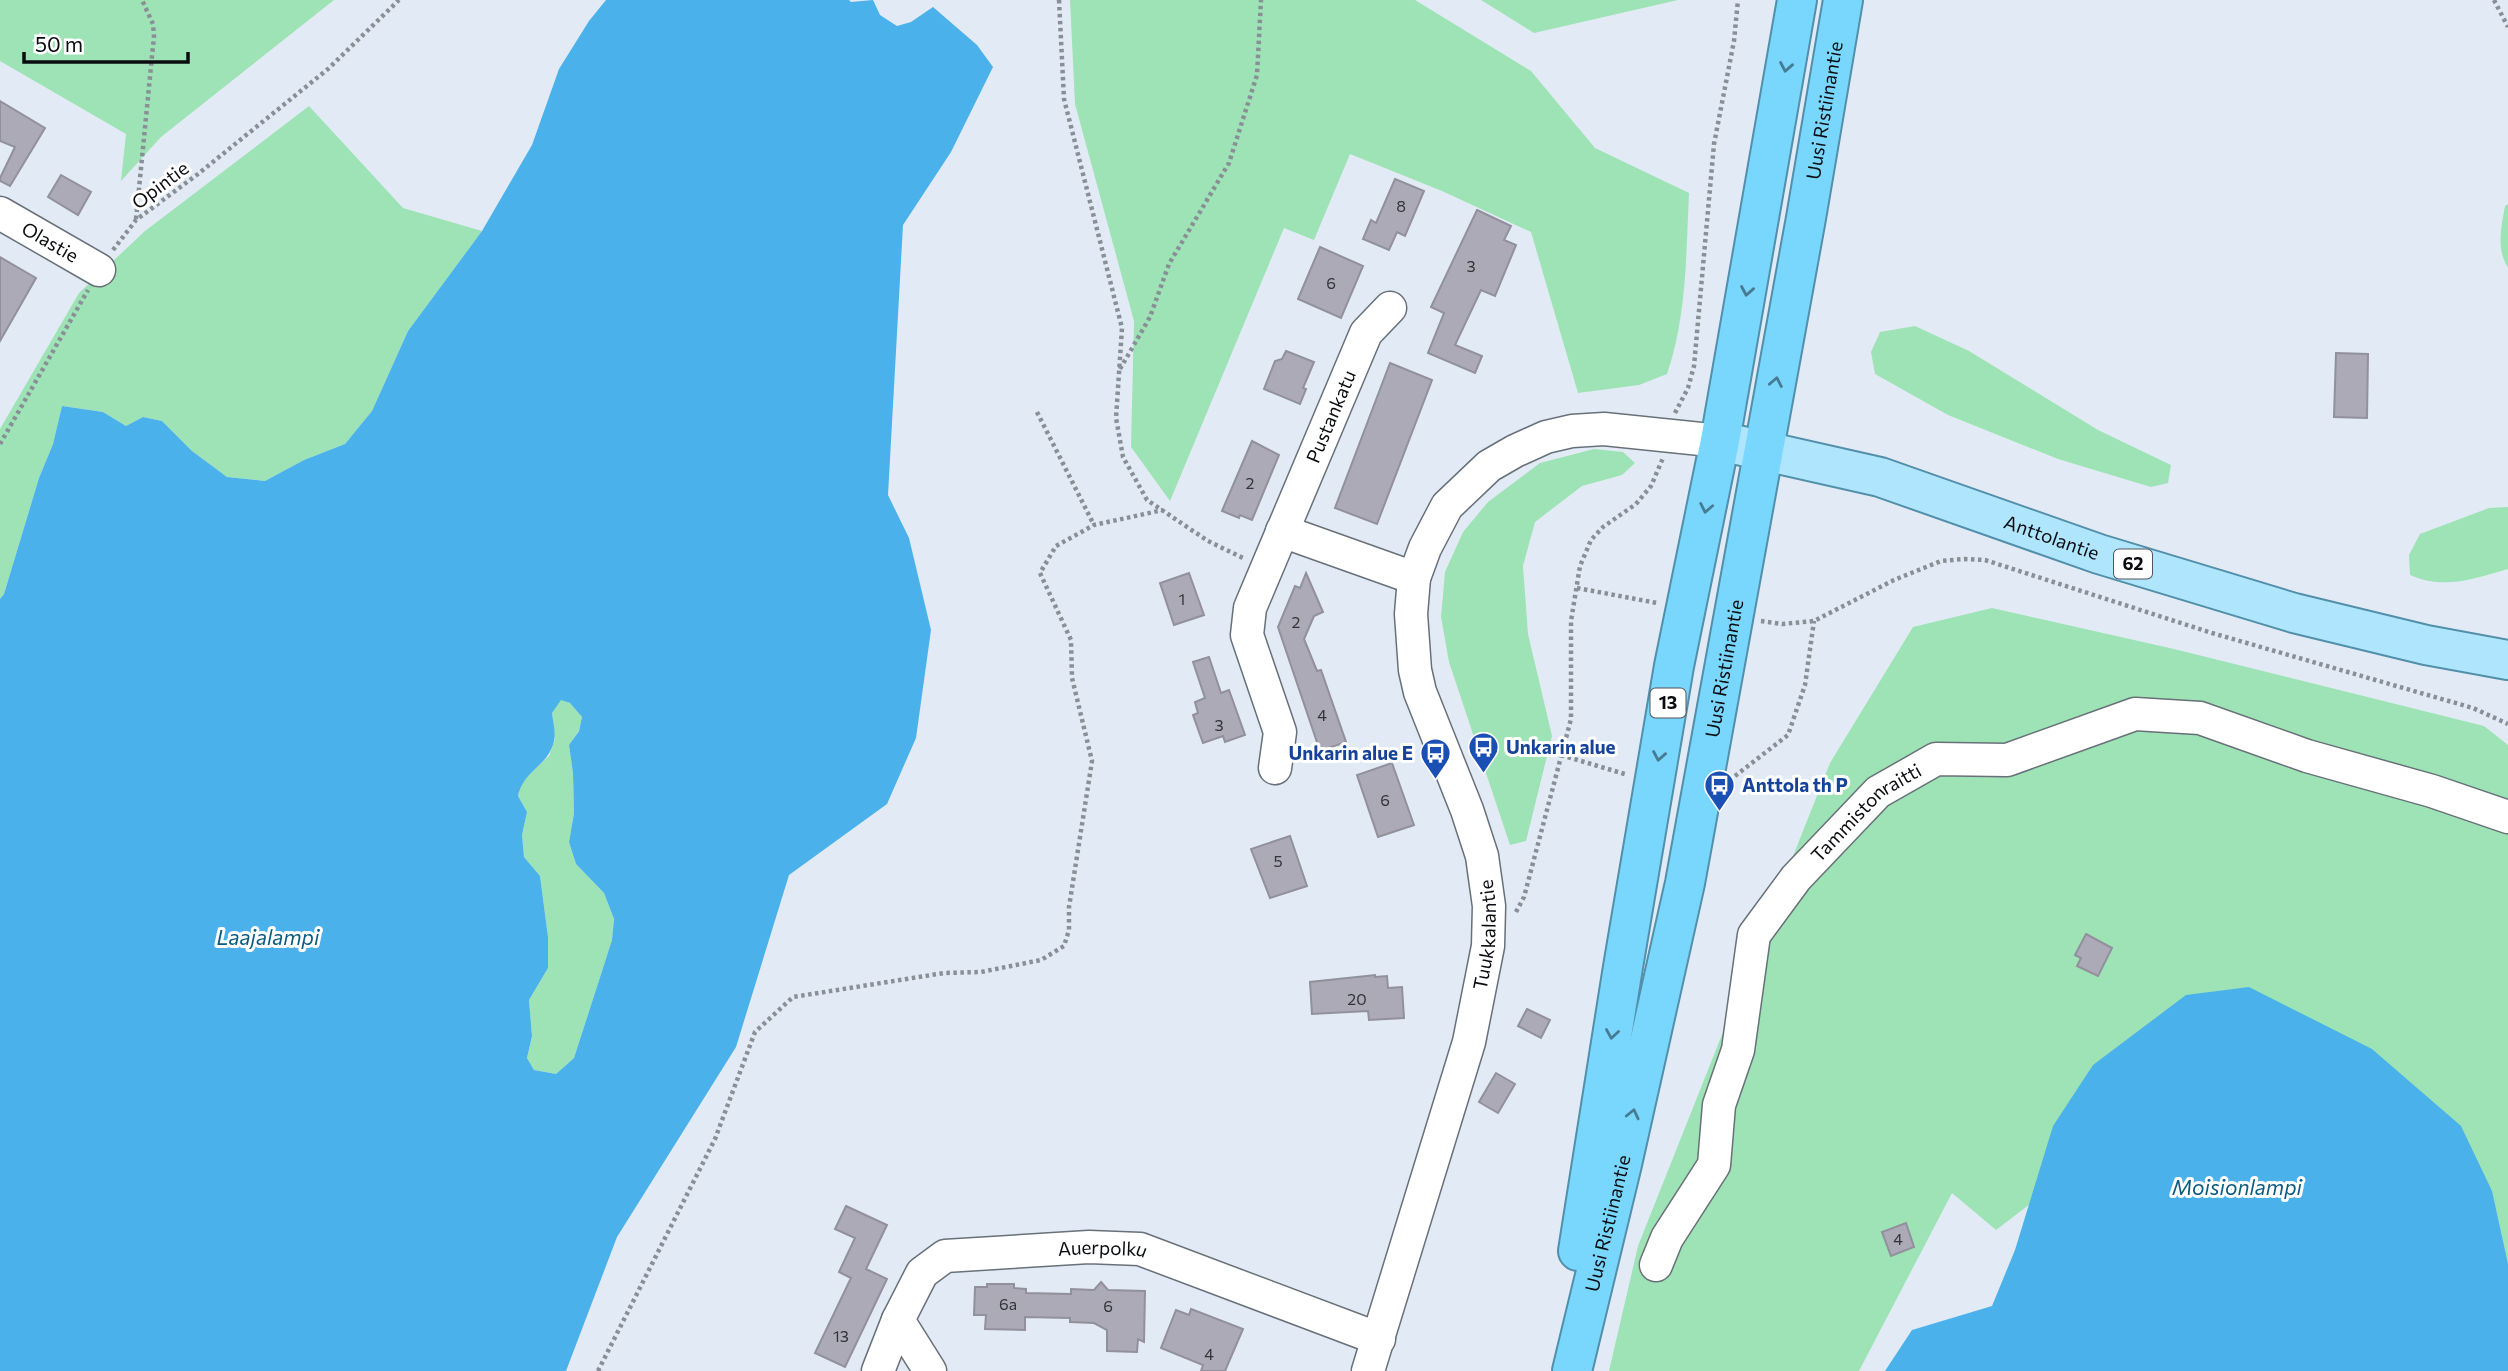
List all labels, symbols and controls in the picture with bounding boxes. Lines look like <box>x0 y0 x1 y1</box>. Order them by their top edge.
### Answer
scale bar <box>24 21 189 65</box>
text: 50 m <box>35 31 83 56</box>
street label: Uusi Ristiinantie <box>1801 39 1847 181</box>
one-way arrow <box>1779 61 1794 73</box>
street label: Opintie <box>127 156 193 213</box>
house number: 8 <box>1396 196 1406 215</box>
street label: Olastie <box>18 216 83 267</box>
house number: 3 <box>1466 256 1476 275</box>
house number: 6 <box>1326 273 1336 292</box>
one-way arrow <box>1740 286 1755 297</box>
street label: Pustankatu <box>1301 366 1360 466</box>
one-way arrow <box>1767 376 1782 388</box>
house number: 2 <box>1246 473 1255 492</box>
one-way arrow <box>1700 502 1715 514</box>
street label: Anttolantie <box>2001 510 2102 564</box>
road number: 62 <box>2114 550 2152 578</box>
house number: 1 <box>1179 589 1185 608</box>
street label: Uusi Ristiinantie <box>1700 597 1747 739</box>
house number: 2 <box>1292 612 1301 631</box>
road number: 13 <box>1650 688 1686 718</box>
house number: 4 <box>1317 705 1327 724</box>
house number: 3 <box>1214 715 1224 734</box>
bus stop icon: Unkarin alue <box>1466 730 1500 774</box>
place label: Unkarin alue <box>1506 735 1616 758</box>
bus stop icon: Unkarin alue E <box>1419 736 1453 780</box>
place label: Unkarin alue E <box>1289 741 1413 764</box>
one-way arrow <box>1652 750 1667 762</box>
street label: Tammistonraitti <box>1806 758 1925 866</box>
bus stop icon: Anttola th P <box>1702 768 1736 812</box>
place label: Anttola th P <box>1742 773 1848 796</box>
house number: 6 <box>1380 790 1390 809</box>
house number: 5 <box>1273 851 1283 870</box>
street label: Tuukkalantie <box>1468 878 1500 992</box>
water label: Laajalampi <box>217 924 320 949</box>
house number: 20 <box>1347 989 1367 1008</box>
one-way arrow <box>1605 1028 1620 1040</box>
one-way arrow <box>1625 1108 1640 1120</box>
street label: Uusi Ristiinantie <box>1580 1153 1635 1294</box>
water label: Moisionlampi <box>2172 1174 2303 1199</box>
house number: 4 <box>1893 1229 1903 1248</box>
street label: Auerpolku <box>1057 1235 1151 1262</box>
house number: 6a <box>999 1294 1017 1313</box>
house number: 6 <box>1103 1296 1113 1315</box>
house number: 13 <box>833 1326 849 1345</box>
house number: 4 <box>1204 1344 1214 1363</box>

